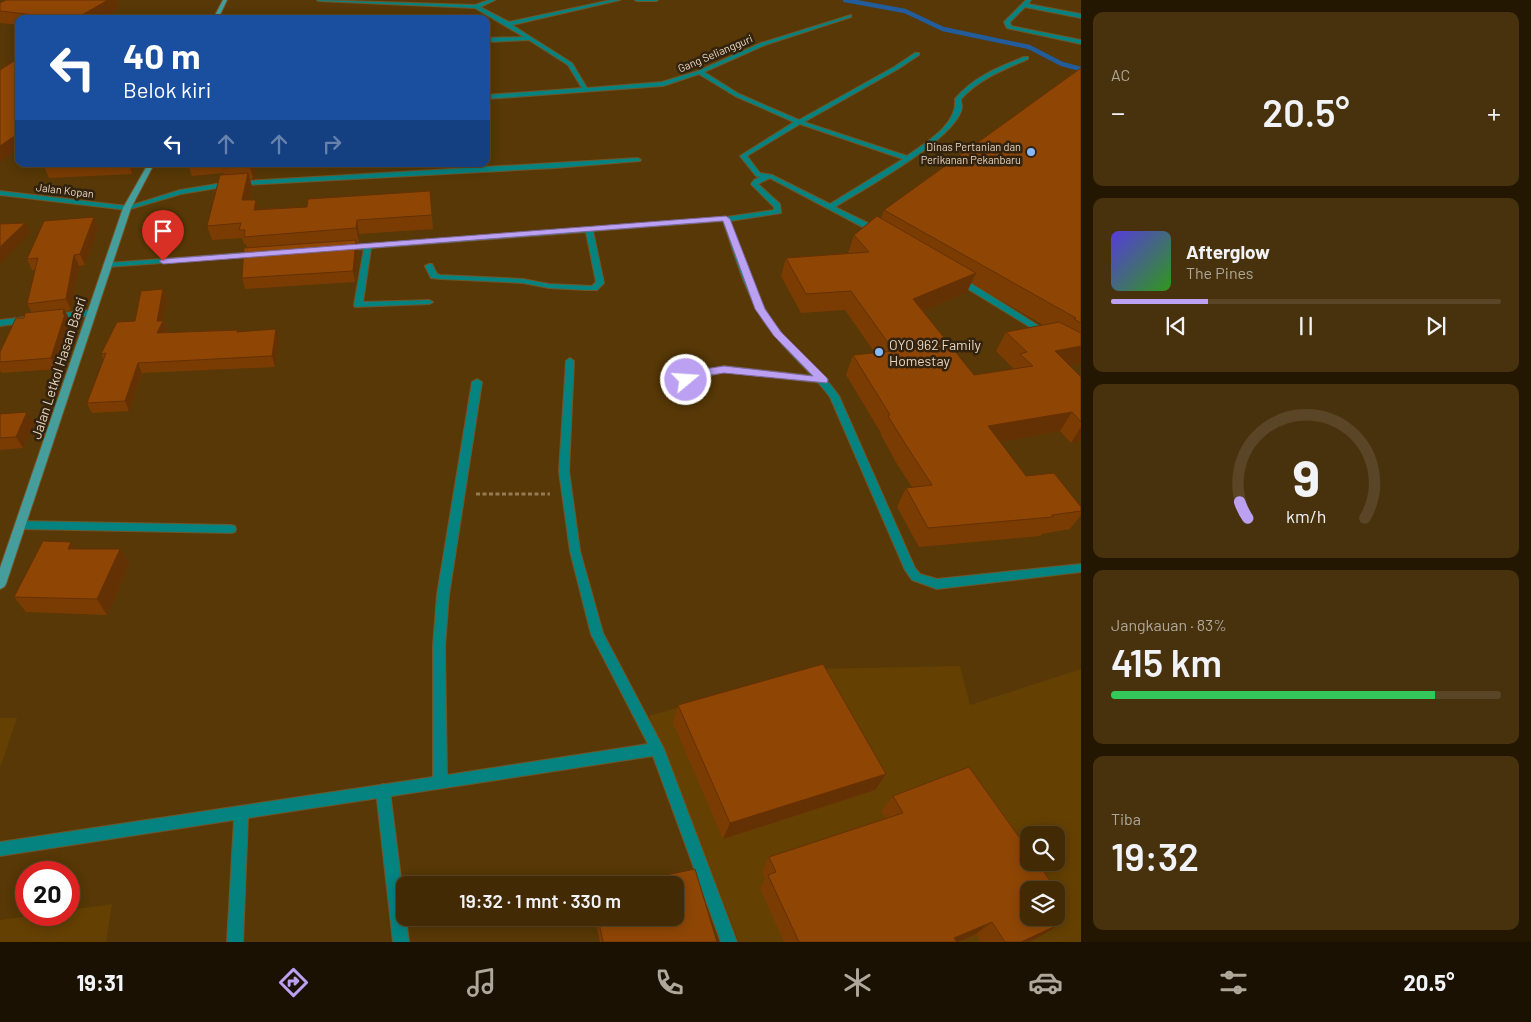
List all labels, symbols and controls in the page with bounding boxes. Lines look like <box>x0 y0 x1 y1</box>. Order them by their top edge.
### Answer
street label: Gang Seliangguri <box>676 31 755 75</box>
text: 40 m <box>123 34 200 76</box>
icon: left <box>40 35 105 100</box>
text: AC <box>1111 65 1130 84</box>
text: Belok kiri <box>123 76 211 102</box>
text: 20.5° <box>1262 89 1350 135</box>
text: − <box>1111 95 1125 129</box>
text: + <box>1487 95 1501 129</box>
icon: left <box>159 130 187 158</box>
icon: ahead <box>212 130 240 158</box>
icon: ahead <box>265 130 293 158</box>
icon: right <box>318 130 346 158</box>
place label: Dinas Pertanian dan Perikanan Pekanbaru <box>921 140 1021 166</box>
marker: Dinas Pertanian dan Perikanan Pekanbaru <box>1025 146 1037 158</box>
street label: Jalan Kopan <box>35 180 95 200</box>
pin <box>142 210 184 261</box>
icon: arrive <box>149 217 177 245</box>
text: Afterglow <box>1186 240 1270 263</box>
text: The Pines <box>1186 263 1254 282</box>
street label: Jalan Letkol Hasan Basri <box>27 295 89 441</box>
icon: previous <box>1162 312 1190 340</box>
icon: pause <box>1292 312 1320 340</box>
icon: next <box>1422 312 1450 340</box>
place label: OYO 962 Family Homestay <box>889 336 981 369</box>
marker: OYO 962 Family Homestay <box>873 346 885 358</box>
position arrow <box>659 353 711 405</box>
text: 9 <box>1292 445 1320 507</box>
text: km/h <box>1286 505 1326 527</box>
text: Jangkauan · 83% <box>1111 615 1227 634</box>
text: 415 km <box>1111 639 1222 685</box>
text: Tiba <box>1111 809 1141 828</box>
map controls <box>1020 826 1065 926</box>
button: search <box>1020 826 1065 871</box>
text: 19:32 <box>1111 833 1199 879</box>
speed limit sign: 20 <box>15 861 80 926</box>
button: layers <box>1020 881 1065 926</box>
text: 19:32 · 1 mnt · 330 m <box>459 889 621 912</box>
icon: directions <box>276 965 311 1000</box>
icon: music <box>464 965 499 1000</box>
icon: phone <box>652 965 687 1000</box>
icon: climate <box>840 965 875 1000</box>
icon: car <box>1028 965 1063 1000</box>
icon: filters <box>1216 965 1251 1000</box>
text: 19:31 <box>76 969 124 995</box>
text: 20.5° <box>1404 969 1454 995</box>

